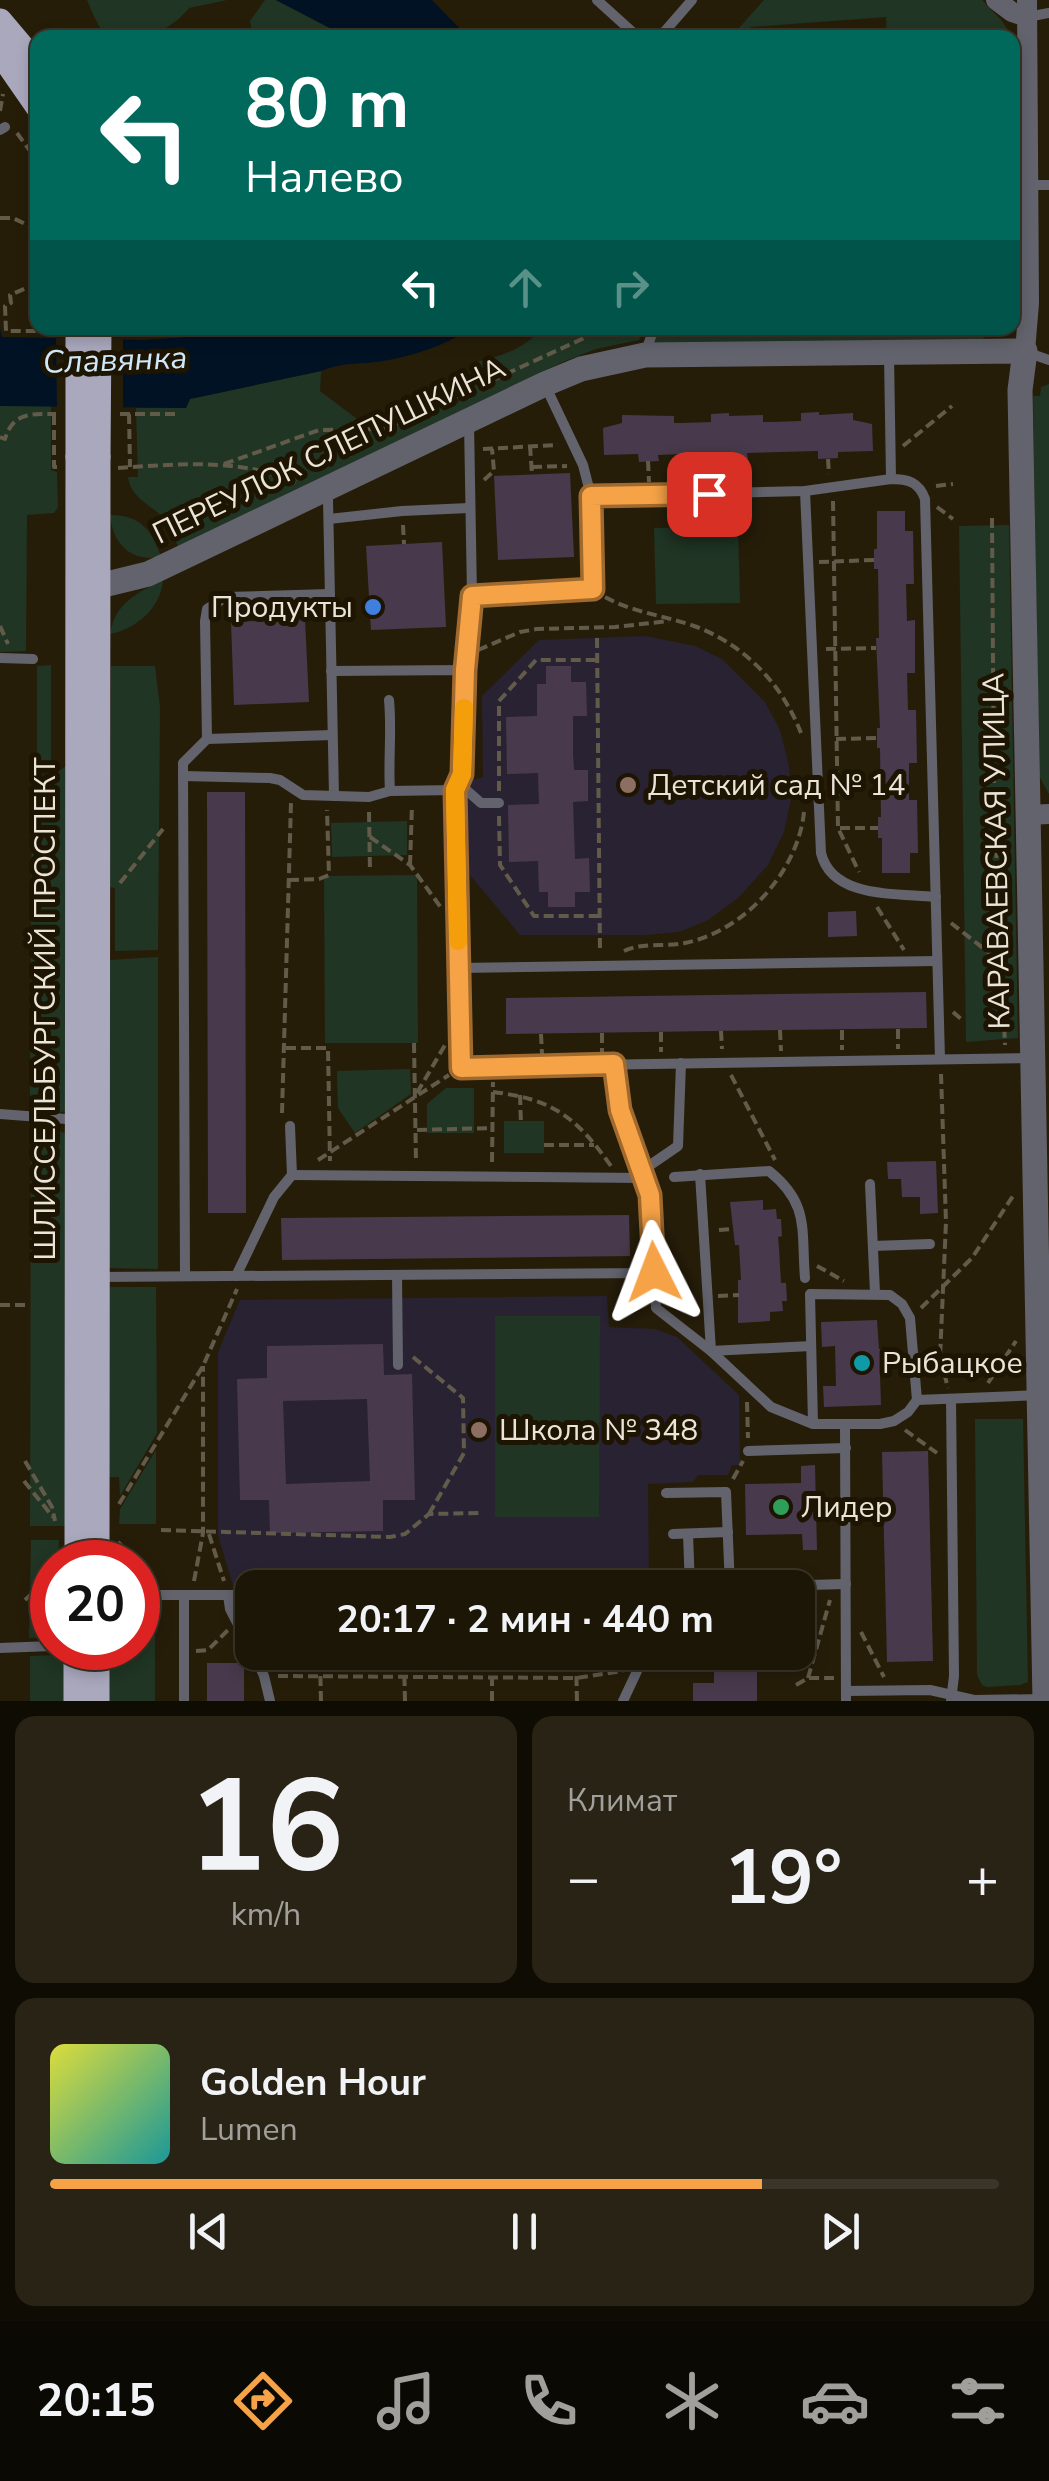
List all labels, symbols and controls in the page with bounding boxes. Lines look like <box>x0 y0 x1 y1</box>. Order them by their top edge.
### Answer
text: 80 m <box>245 56 409 152</box>
icon: left <box>80 70 210 200</box>
text: Налево <box>245 147 404 208</box>
icon: left <box>393 260 448 315</box>
icon: ahead <box>498 260 553 315</box>
icon: right <box>603 260 658 315</box>
water label: Славянка <box>42 336 188 384</box>
street label: ПЕРЕУЛОК СЛЕПУШКИНА <box>146 348 512 554</box>
pin <box>667 452 752 537</box>
icon: arrive <box>682 467 737 522</box>
place label: Продукты <box>211 587 353 628</box>
marker: Продукты <box>362 596 384 618</box>
street label: КАРАВАЕВСКАЯ УЛИЦА <box>973 672 1021 1030</box>
street label: ШЛИССЕЛЬБУРГСКИЙ ПРОСПЕКТ <box>25 757 66 1261</box>
place label: Детский сад № 14 <box>648 765 906 806</box>
marker: Детский сад № 14 <box>617 774 639 796</box>
position arrow <box>602 1220 706 1324</box>
place label: Рыбацкое <box>882 1343 1023 1384</box>
marker: Рыбацкое <box>851 1352 873 1374</box>
place label: Школа № 348 <box>499 1410 698 1451</box>
marker: Школа № 348 <box>468 1419 490 1441</box>
place label: Лидер <box>801 1487 893 1528</box>
marker: Лидер <box>770 1496 792 1518</box>
speed limit sign: 20 <box>30 1540 160 1670</box>
text: 20:17 · 2 мин · 440 m <box>336 1594 714 1645</box>
text: 16 <box>188 1739 344 1916</box>
text: Климат <box>567 1779 677 1822</box>
text: 19° <box>724 1827 842 1929</box>
text: − <box>567 1841 600 1916</box>
text: + <box>966 1841 999 1916</box>
text: km/h <box>231 1893 301 1936</box>
text: Golden Hour <box>200 2057 426 2108</box>
text: Lumen <box>200 2108 298 2151</box>
icon: previous <box>181 2204 236 2259</box>
icon: pause <box>497 2204 552 2259</box>
icon: next <box>813 2204 868 2259</box>
icon: directions <box>228 2366 298 2436</box>
icon: music <box>371 2366 441 2436</box>
icon: phone <box>514 2366 584 2436</box>
icon: climate <box>657 2366 727 2436</box>
icon: car <box>800 2366 870 2436</box>
icon: filters <box>943 2366 1013 2436</box>
text: 20:15 <box>36 2371 156 2432</box>

